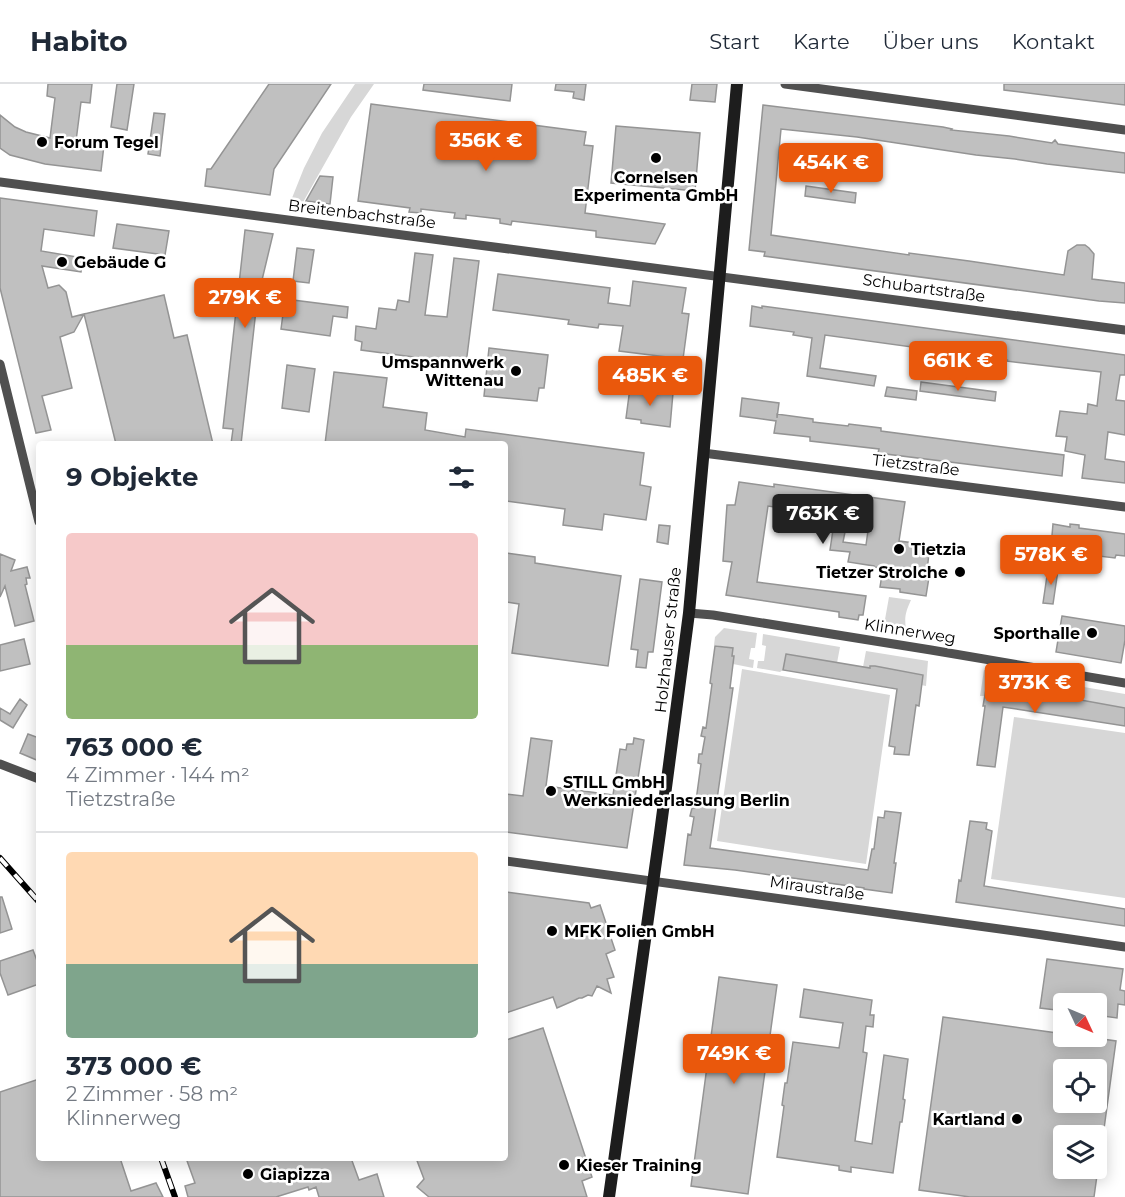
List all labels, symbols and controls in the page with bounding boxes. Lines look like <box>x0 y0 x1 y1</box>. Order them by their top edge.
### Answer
text: Habito <box>30 24 128 58</box>
text: Start <box>709 29 760 54</box>
text: Karte <box>793 29 850 54</box>
text: Über uns <box>883 29 979 54</box>
text: Kontakt <box>1012 29 1095 54</box>
pin: 356K € <box>437 121 535 172</box>
text: 356K € <box>450 128 522 152</box>
place label: Forum Tegel <box>54 133 159 152</box>
marker: Forum Tegel <box>35 135 49 149</box>
pin: 454K € <box>782 143 880 194</box>
text: 454K € <box>793 150 869 174</box>
marker: Cornelsen Experimenta GmbH <box>649 151 663 165</box>
place label: Cornelsen Experimenta GmbH <box>573 168 739 205</box>
street label: Breitenbachstraße <box>287 196 437 232</box>
place label: Gebäude G <box>74 253 166 272</box>
marker: Gebäude G <box>55 255 69 269</box>
street label: Schubartstraße <box>862 270 986 306</box>
pin: 279K € <box>196 278 294 329</box>
text: 279K € <box>208 285 282 309</box>
pin: 661K € <box>909 341 1007 392</box>
text: 661K € <box>923 348 993 372</box>
place label: Umspannwerk Wittenau <box>381 353 505 390</box>
pin: 485K € <box>601 356 699 407</box>
text: 485K € <box>612 363 688 387</box>
marker: Umspannwerk Wittenau <box>509 364 523 378</box>
street label: Tietzstraße <box>871 450 961 480</box>
text: 9 Objekte <box>66 461 198 493</box>
icon: filters <box>445 461 478 494</box>
pin: 763K € <box>774 494 872 545</box>
text: 763K € <box>786 501 860 525</box>
pin: 578K € <box>1002 535 1100 586</box>
place label: Tietzia <box>911 540 966 559</box>
marker: Tietzia <box>892 542 906 556</box>
text: 578K € <box>1014 542 1088 566</box>
place label: Tietzer Strolche <box>816 563 948 582</box>
marker: Tietzer Strolche <box>953 565 967 579</box>
street label: Holzhauser Straße <box>651 566 685 714</box>
icon: home <box>218 572 326 680</box>
street label: Klinnerweg <box>863 614 957 648</box>
place label: Sporthalle <box>994 624 1080 643</box>
marker: Sporthalle <box>1085 626 1099 640</box>
pin: 373K € <box>986 663 1084 714</box>
text: 373K € <box>999 670 1071 694</box>
text: 763 000 € <box>66 731 202 763</box>
text: 4 Zimmer · 144 m² <box>66 763 250 787</box>
place label: STILL GmbH Werksniederlassung Berlin <box>563 773 790 810</box>
marker: STILL GmbH Werksniederlassung Berlin <box>544 784 558 798</box>
text: Tietzstraße <box>66 787 176 811</box>
street label: Miraustraße <box>768 872 866 904</box>
icon: home <box>218 891 326 999</box>
place label: MFK Folien GmbH <box>564 922 715 941</box>
marker: MFK Folien GmbH <box>545 924 559 938</box>
north arrow <box>1053 993 1107 1047</box>
map controls <box>1053 993 1107 1179</box>
pin: 749K € <box>685 1034 783 1085</box>
text: 749K € <box>697 1041 771 1065</box>
text: 373 000 € <box>66 1050 201 1082</box>
button: locate <box>1053 1059 1107 1113</box>
text: 2 Zimmer · 58 m² <box>66 1082 238 1106</box>
text: Klinnerweg <box>66 1106 181 1130</box>
place label: Kartland <box>933 1110 1005 1129</box>
marker: Kartland <box>1010 1112 1024 1126</box>
button: layers <box>1053 1125 1107 1179</box>
place label: Kieser Training <box>576 1156 702 1175</box>
marker: Kieser Training <box>557 1158 571 1172</box>
place label: Giapizza <box>260 1165 330 1184</box>
marker: Giapizza <box>241 1167 255 1181</box>

